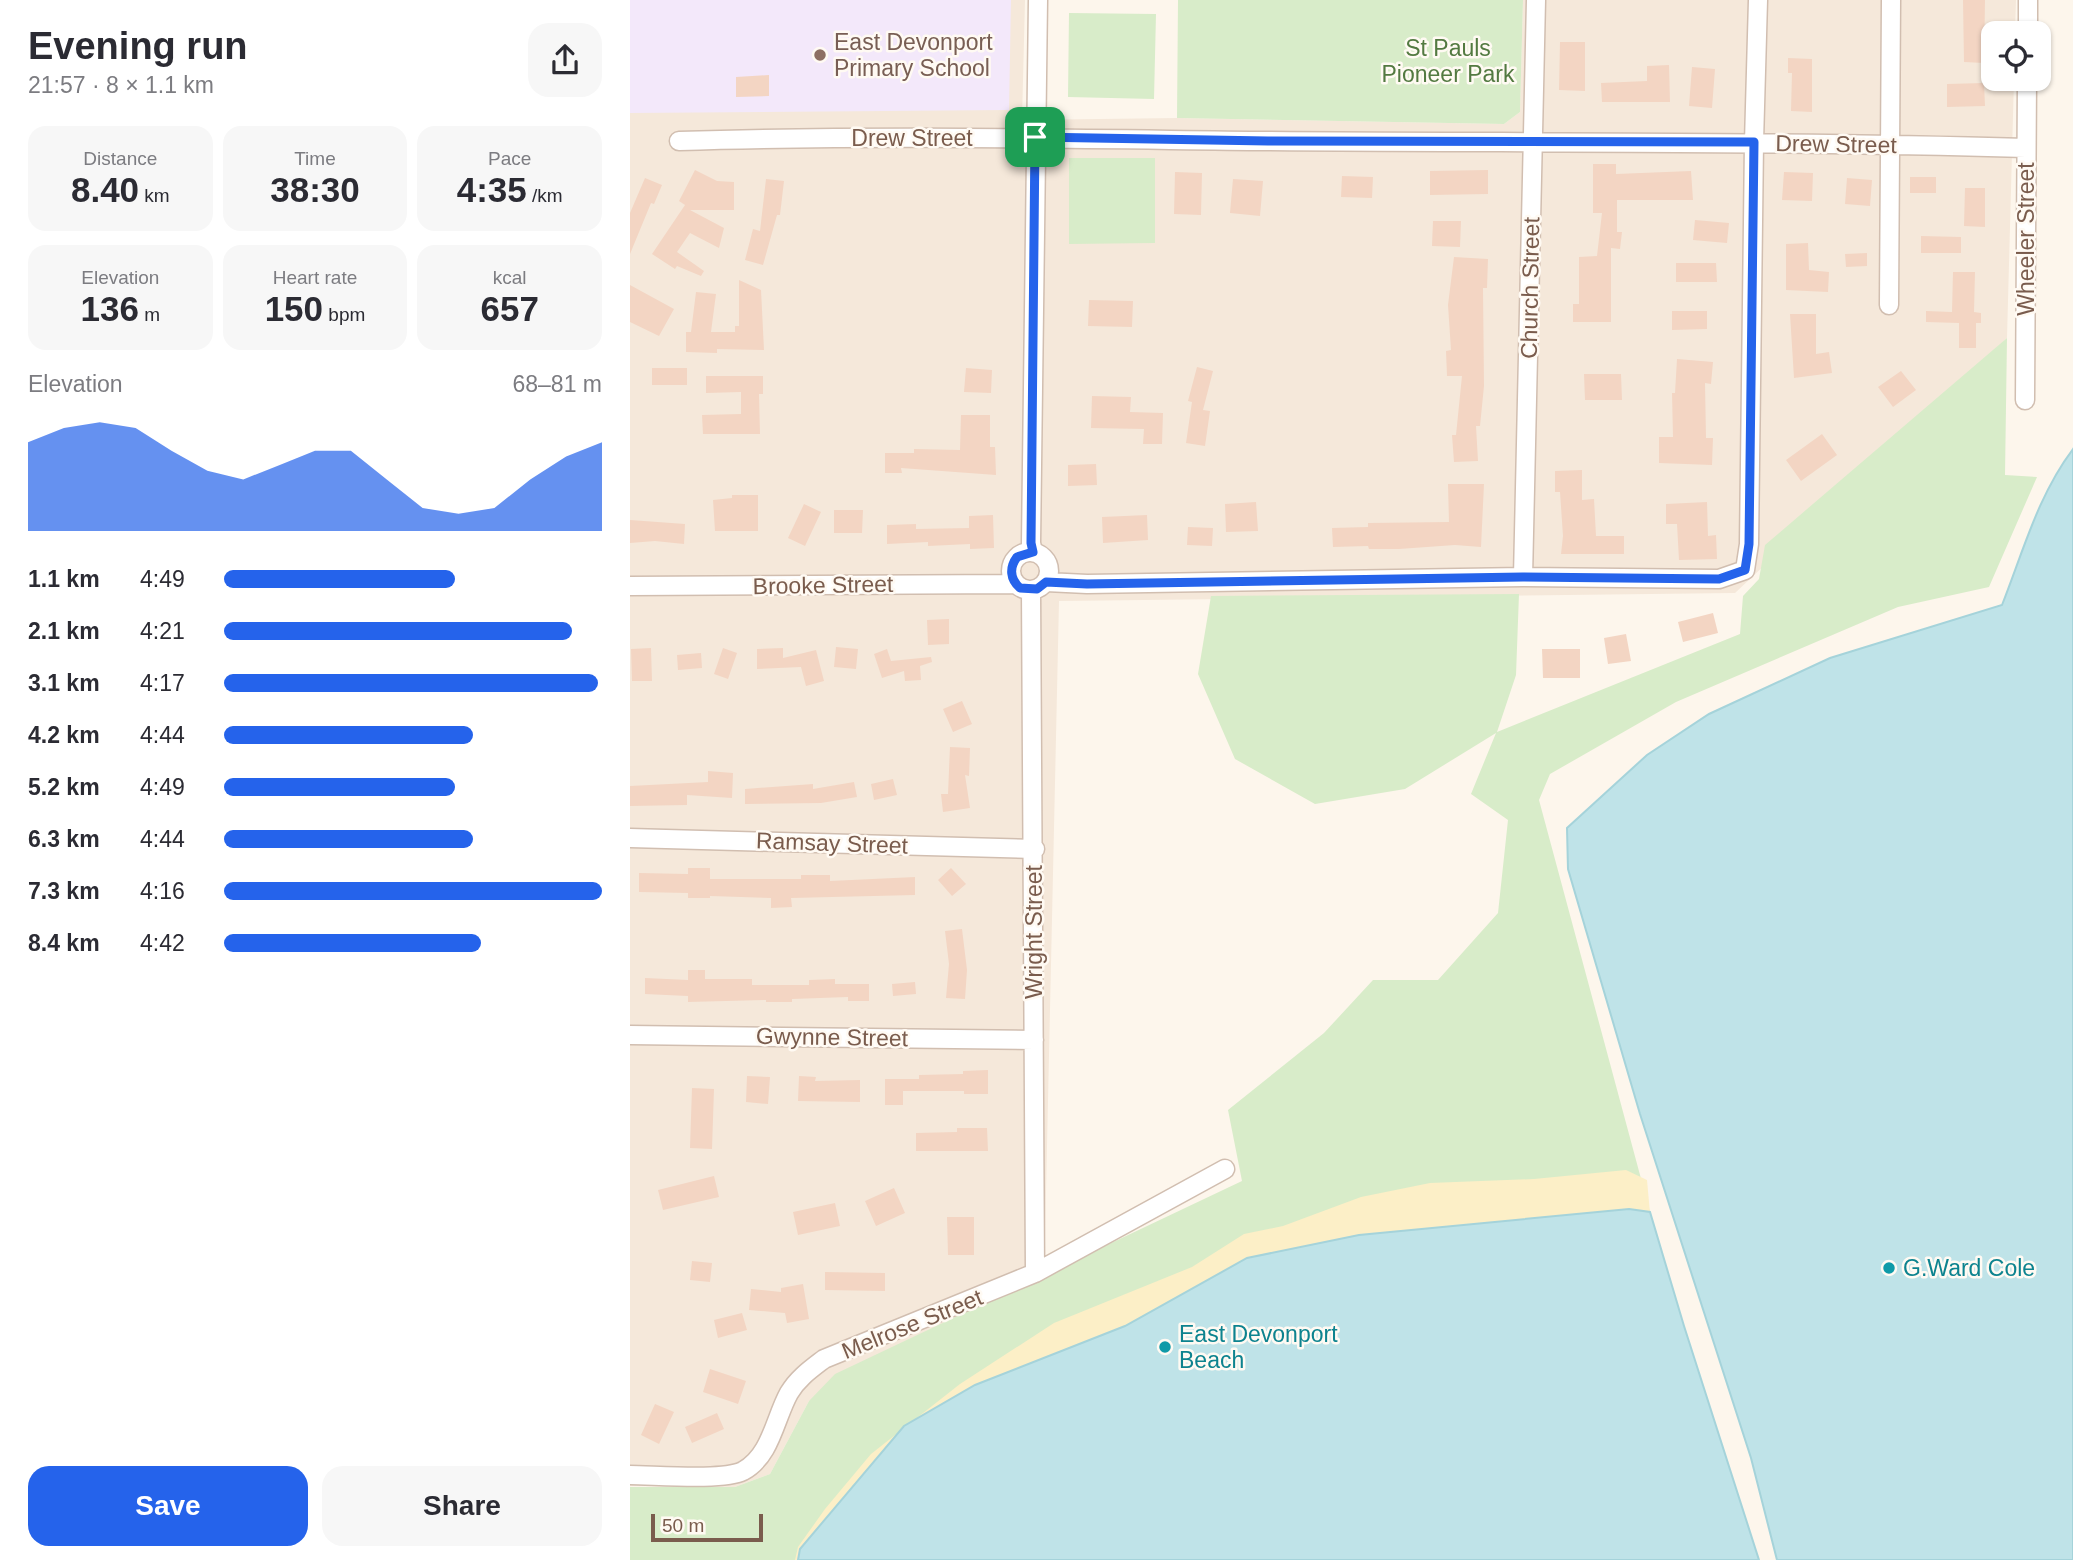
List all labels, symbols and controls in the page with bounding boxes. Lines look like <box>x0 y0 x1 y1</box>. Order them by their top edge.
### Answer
map controls <box>1981 21 2051 91</box>
button: locate <box>1981 21 2051 91</box>
button: share <box>528 23 602 97</box>
text: Evening run <box>28 25 248 67</box>
place label: East Devonport Primary School <box>834 29 993 81</box>
park label: St Pauls Pioneer Park <box>1382 35 1515 87</box>
marker: East Devonport Primary School <box>812 47 828 63</box>
text: 21:57 · 8 × 1.1 km <box>28 72 214 98</box>
pin <box>1005 107 1065 167</box>
icon: arrive <box>1016 118 1054 156</box>
street label: Drew Street <box>851 125 973 151</box>
street label: Drew Street <box>1775 130 1898 158</box>
text: Distance <box>83 148 157 169</box>
text: Time <box>294 148 336 169</box>
text: Pace <box>488 148 531 169</box>
street label: Wheeler Street <box>2013 162 2039 316</box>
text: 8.40 <box>71 170 139 209</box>
text: 38:30 <box>270 170 360 209</box>
text: 4:35 <box>457 170 527 209</box>
text: km <box>139 185 170 206</box>
text: /km <box>527 185 563 206</box>
street label: Church Street <box>1516 216 1544 359</box>
text: Elevation <box>81 267 159 288</box>
text: Heart rate <box>273 267 357 288</box>
text: kcal <box>493 267 527 288</box>
text: 136 <box>81 289 139 328</box>
text: 150 <box>265 289 323 328</box>
text: 657 <box>480 289 539 328</box>
text: m <box>139 304 160 325</box>
text: bpm <box>323 304 365 325</box>
text: Elevation <box>28 371 123 397</box>
text: 68–81 m <box>512 371 602 397</box>
text: 1.1 km <box>28 566 100 592</box>
text: 4:49 <box>140 566 185 592</box>
street label: Brooke Street <box>752 571 894 599</box>
text: 2.1 km <box>28 618 100 644</box>
text: 4:21 <box>140 618 185 644</box>
text: 3.1 km <box>28 670 100 696</box>
text: 4:17 <box>140 670 185 696</box>
text: 4.2 km <box>28 722 100 748</box>
text: 4:44 <box>140 722 185 748</box>
text: 5.2 km <box>28 774 100 800</box>
text: 4:49 <box>140 774 185 800</box>
text: 6.3 km <box>28 826 100 852</box>
text: 4:44 <box>140 826 185 852</box>
street label: Ramsay Street <box>756 827 909 859</box>
street label: Wright Street <box>1021 865 1047 999</box>
text: 7.3 km <box>28 878 100 904</box>
text: 4:16 <box>140 878 185 904</box>
text: 8.4 km <box>28 930 100 956</box>
text: 4:42 <box>140 930 185 956</box>
street label: Gwynne Street <box>756 1023 909 1051</box>
place label: G.Ward Cole <box>1903 1255 2035 1281</box>
marker: G.Ward Cole <box>1881 1260 1897 1276</box>
street label: Melrose Street <box>838 1284 987 1364</box>
place label: East Devonport Beach <box>1179 1321 1338 1373</box>
marker: East Devonport Beach <box>1157 1339 1173 1355</box>
button: Save <box>28 1466 308 1546</box>
button: Share <box>322 1466 602 1546</box>
scale bar <box>651 1511 763 1543</box>
text: 50 m <box>662 1515 704 1536</box>

